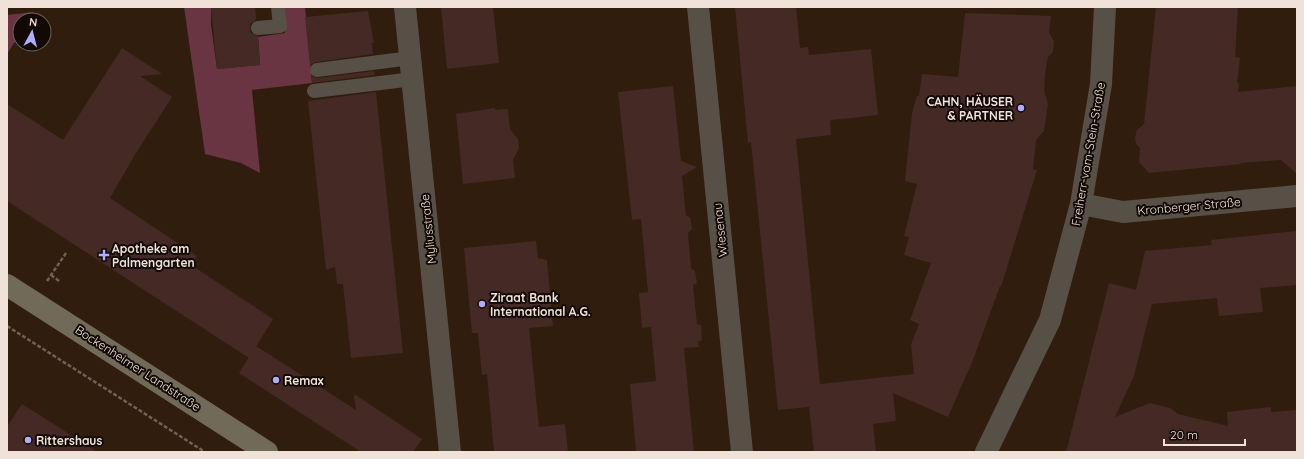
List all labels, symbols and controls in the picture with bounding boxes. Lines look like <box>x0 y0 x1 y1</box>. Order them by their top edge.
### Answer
north arrow <box>12 12 52 52</box>
text: N <box>28 15 38 30</box>
street label: Freiherr-vom-Stein-Straße <box>1068 81 1108 227</box>
place label: CAHN, HÄUSER & PARTNER <box>927 94 1013 123</box>
marker: CAHN, HÄUSER & PARTNER <box>1016 103 1026 113</box>
street label: Myliusstraße <box>417 193 439 265</box>
street label: Kronberger Straße <box>1137 194 1241 218</box>
street label: Wiesenau <box>710 202 730 258</box>
place label: Apotheke am Palmengarten <box>112 241 195 270</box>
marker: Apotheke am Palmengarten <box>99 250 109 260</box>
place label: Ziraat Bank International A.G. <box>490 290 591 319</box>
marker: Ziraat Bank International A.G. <box>477 299 487 309</box>
street label: Bockenheimer Landstraße <box>73 322 204 414</box>
place label: Remax <box>284 373 324 388</box>
marker: Remax <box>271 375 281 385</box>
scale bar <box>1164 421 1245 447</box>
text: 20 m <box>1170 427 1198 442</box>
place label: Rittershaus <box>36 433 102 448</box>
marker: Rittershaus <box>23 435 33 445</box>

